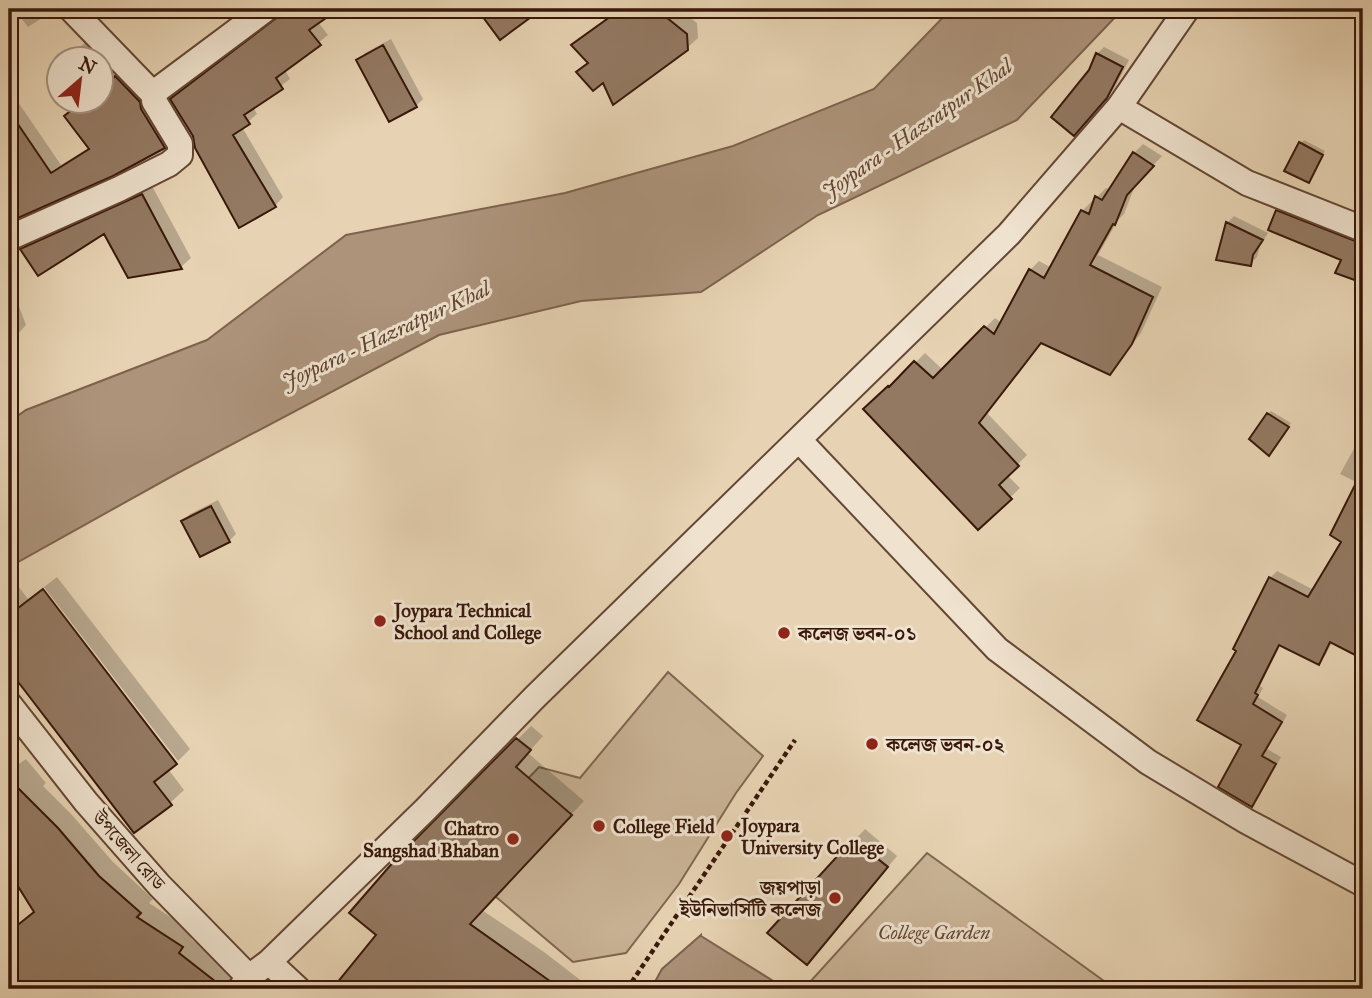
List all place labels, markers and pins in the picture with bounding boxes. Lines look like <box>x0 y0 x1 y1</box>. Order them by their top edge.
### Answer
place label: Joypara Technical School and College <box>391 599 542 645</box>
marker: Joypara Technical School and College <box>372 613 388 629</box>
place label: কলেজ ভবন-০১ <box>797 622 916 645</box>
marker: কলেজ ভবন-০১ <box>776 625 792 641</box>
place label: কলেজ ভবন-০২ <box>885 733 1005 756</box>
marker: কলেজ ভবন-০২ <box>864 736 880 752</box>
place label: Joypara University College <box>738 814 884 860</box>
place label: College Field <box>613 815 715 839</box>
place label: Chatro Sangshad Bhaban <box>363 817 500 863</box>
marker: College Field <box>591 818 607 834</box>
marker: Joypara University College <box>719 828 735 844</box>
marker: Chatro Sangshad Bhaban <box>505 831 521 847</box>
place label: জয়পাড়া ইউনিভার্সিটি কলেজ <box>679 876 822 921</box>
marker: জয়পাড়া ইউনিভার্সিটি কলেজ <box>827 890 843 906</box>

